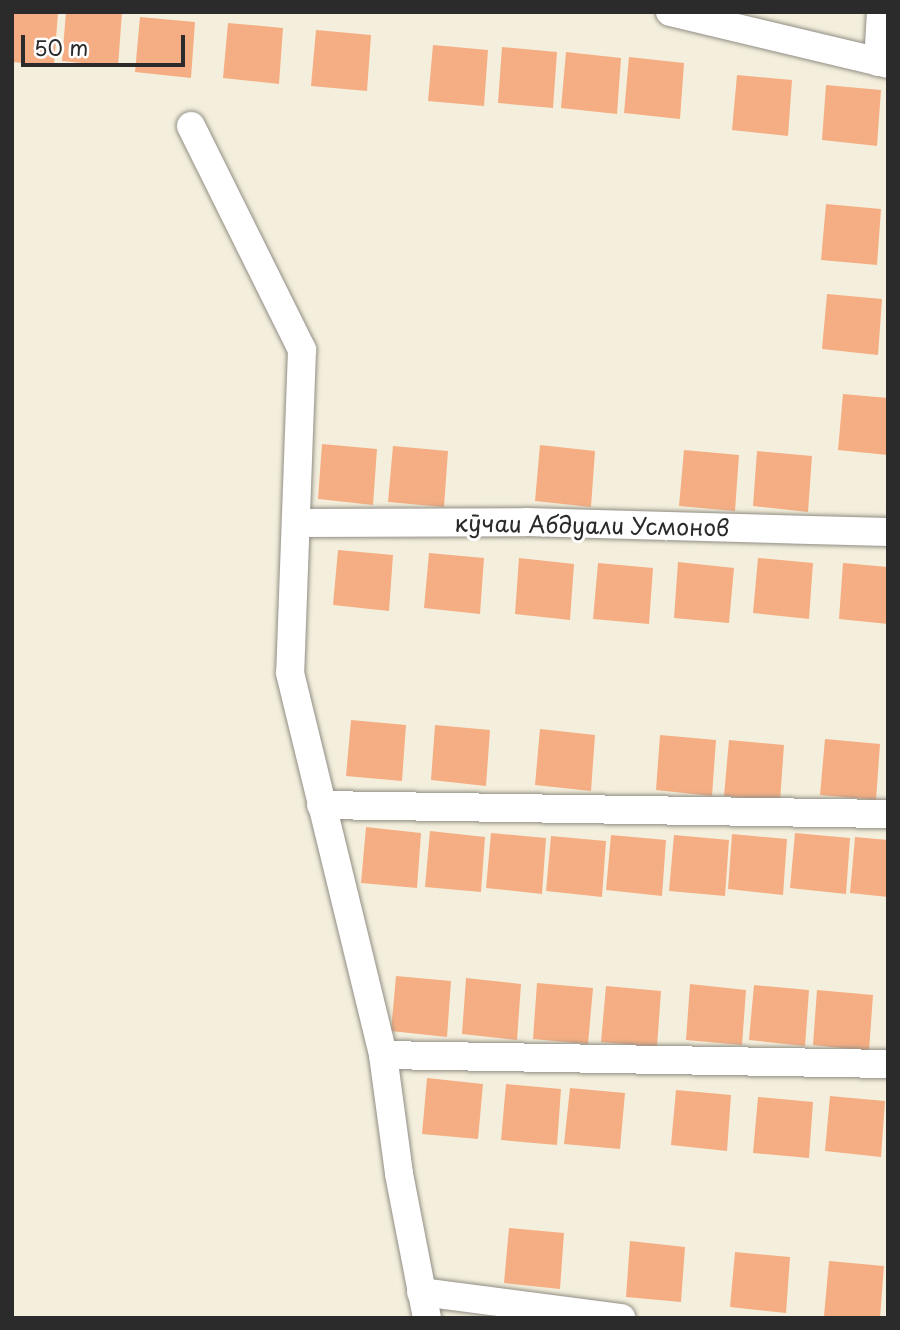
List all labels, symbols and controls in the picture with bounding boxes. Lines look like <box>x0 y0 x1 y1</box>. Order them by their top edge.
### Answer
scale bar <box>24 21 189 65</box>
text: 50 m <box>34 31 88 63</box>
street label: кӯчаи Абдуали Усмонов <box>453 509 731 541</box>

